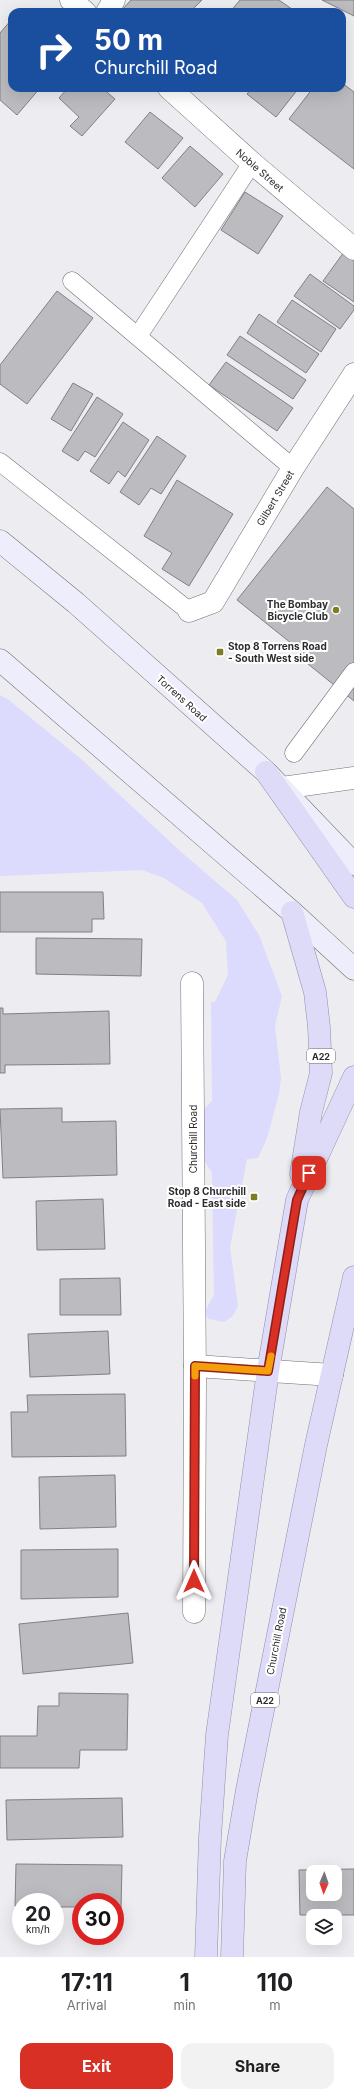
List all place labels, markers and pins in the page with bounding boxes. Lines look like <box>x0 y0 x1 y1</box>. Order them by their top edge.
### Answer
place label: The Bombay Bicycle Club <box>267 598 328 623</box>
marker: The Bombay Bicycle Club <box>331 605 341 615</box>
place label: Stop 8 Torrens Road - South West side <box>228 640 327 664</box>
marker: Stop 8 Torrens Road - South West side <box>215 647 225 657</box>
pin <box>292 1156 326 1190</box>
place label: Stop 8 Churchill Road - East side <box>168 1185 246 1209</box>
marker: Stop 8 Churchill Road - East side <box>249 1192 259 1202</box>

